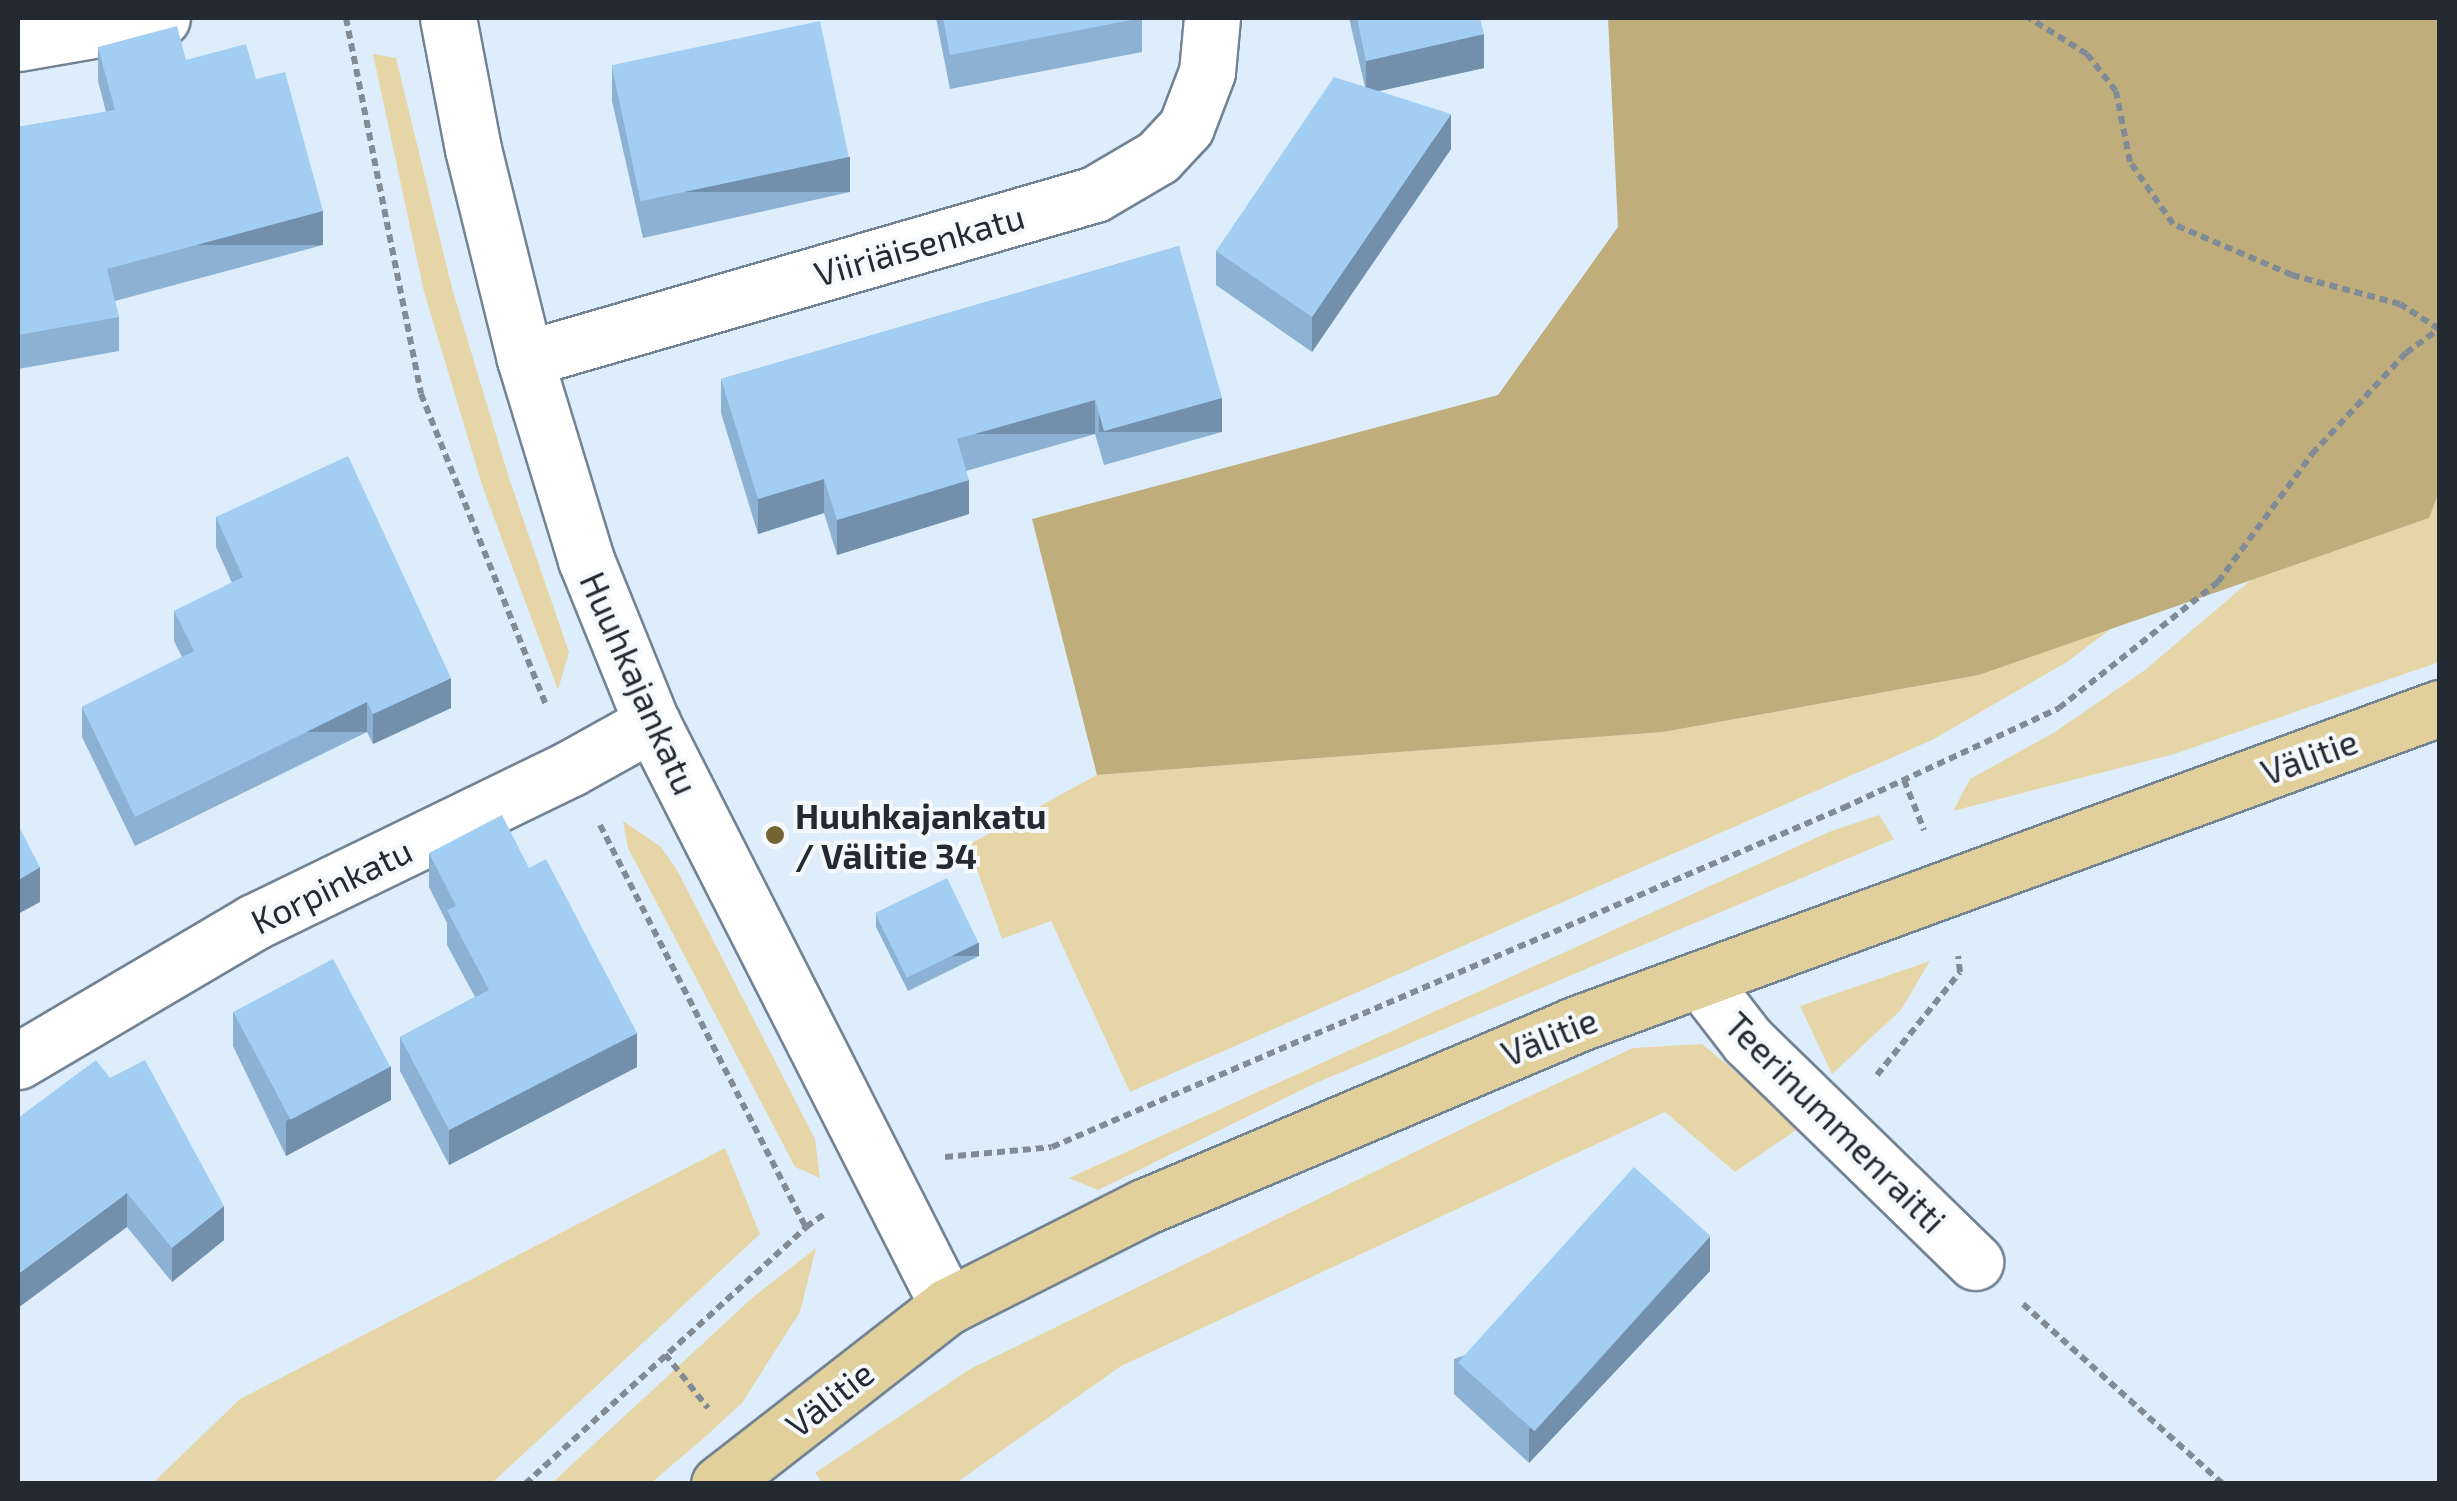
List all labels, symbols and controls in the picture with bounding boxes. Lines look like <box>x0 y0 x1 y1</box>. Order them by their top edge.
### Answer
street label: Viiriäisenkatu <box>809 194 1029 294</box>
street label: Huuhkajankatu <box>572 565 708 801</box>
street label: Välitie <box>2255 719 2363 793</box>
place label: Huuhkajankatu / Välitie 34 <box>795 794 1047 876</box>
marker: Huuhkajankatu / Välitie 34 <box>764 824 786 846</box>
street label: Korpinkatu <box>244 828 418 942</box>
street label: Välitie <box>1495 998 1603 1074</box>
street label: Teerinummenraitti <box>1717 1003 1955 1241</box>
street label: Välitie <box>777 1351 881 1445</box>

